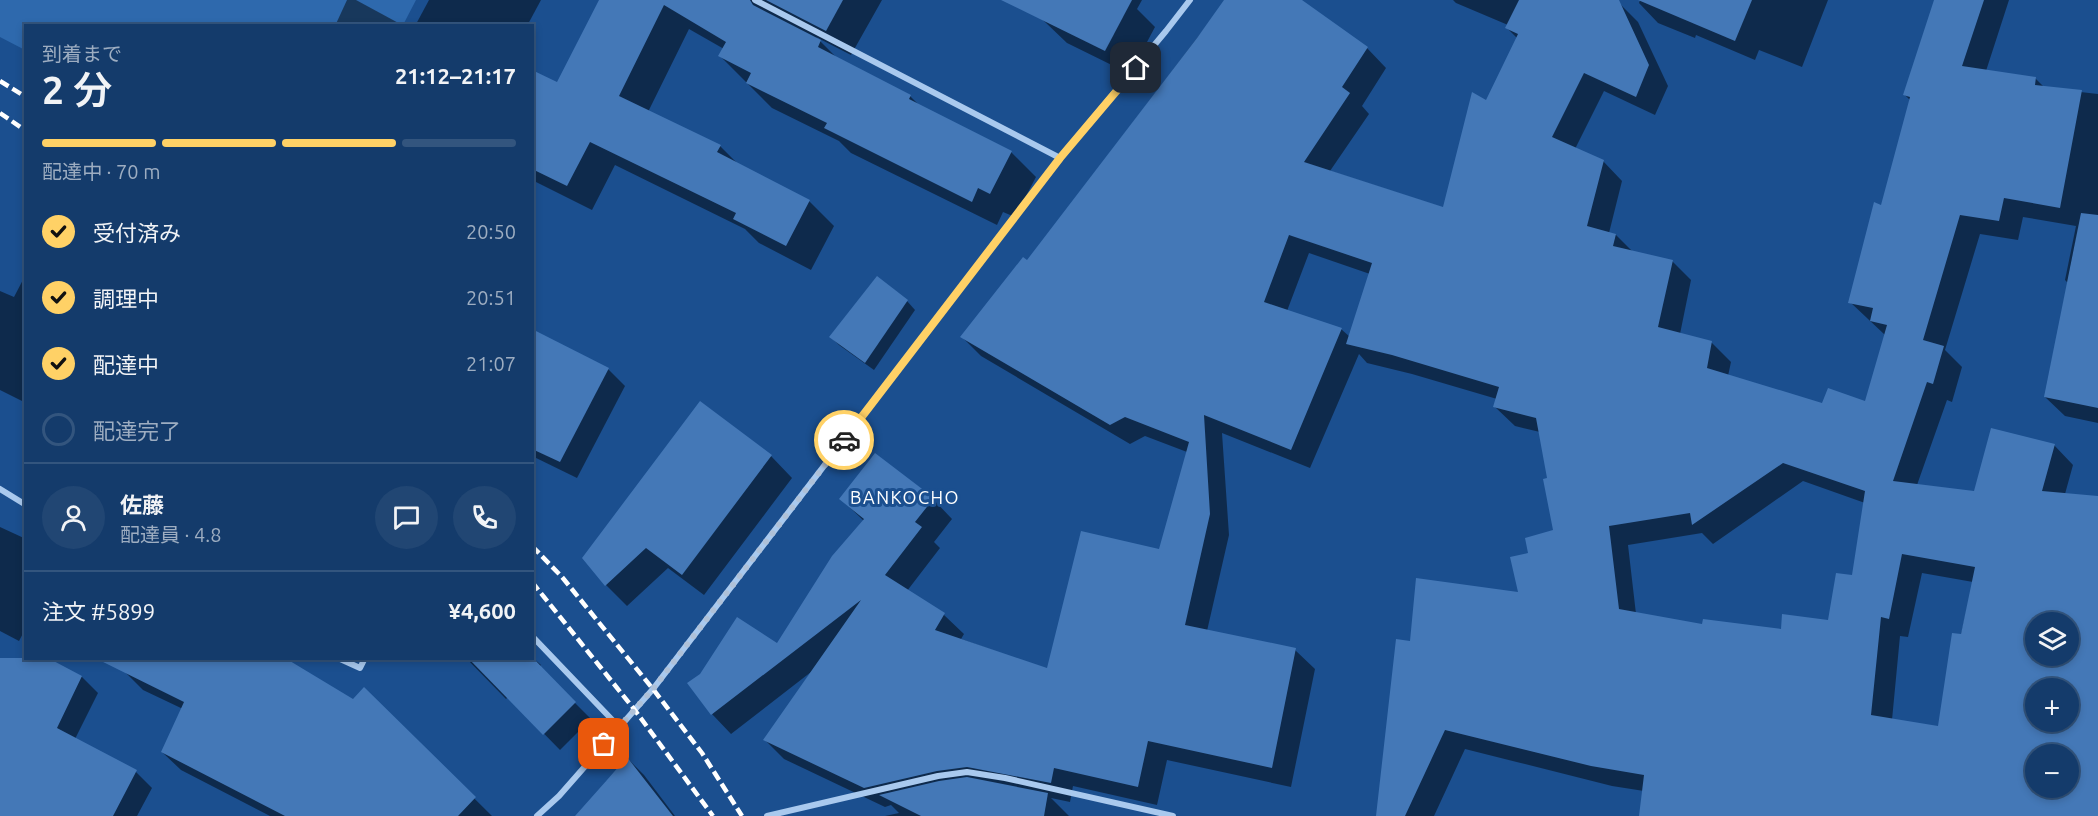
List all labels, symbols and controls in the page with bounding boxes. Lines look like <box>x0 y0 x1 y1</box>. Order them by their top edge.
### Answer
text: 到着まで <box>42 42 122 65</box>
pin <box>1110 42 1161 93</box>
icon: home <box>1119 51 1152 84</box>
text: 21:12–21:17 <box>395 63 516 88</box>
text: 2 分 <box>42 68 112 111</box>
text: 配達中 · 70 m <box>42 160 160 183</box>
icon: check <box>42 215 75 248</box>
text: 受付済み <box>93 220 181 245</box>
text: 20:50 <box>466 220 516 243</box>
icon: check <box>42 281 75 314</box>
text: 調理中 <box>93 286 159 311</box>
text: 20:51 <box>466 286 516 309</box>
icon: check <box>42 347 75 380</box>
text: 配達中 <box>93 352 159 377</box>
text: 21:07 <box>466 352 516 375</box>
courier <box>814 410 874 470</box>
text: 配達完了 <box>93 418 181 443</box>
icon: car <box>828 424 861 457</box>
button: person <box>42 486 105 549</box>
button: chat <box>375 486 438 549</box>
button: phone <box>453 486 516 549</box>
district label: BANKOCHO <box>850 487 960 507</box>
text: 佐藤 <box>120 492 164 517</box>
text: 配達員 · 4.8 <box>120 523 222 546</box>
text: ¥4,600 <box>449 598 516 623</box>
text: 注文 #5899 <box>42 599 155 624</box>
map controls <box>2025 612 2079 798</box>
button: layers <box>2025 612 2079 666</box>
button: + <box>2025 678 2079 732</box>
pin <box>578 718 629 769</box>
icon: bag <box>587 727 620 760</box>
button: − <box>2025 744 2079 798</box>

